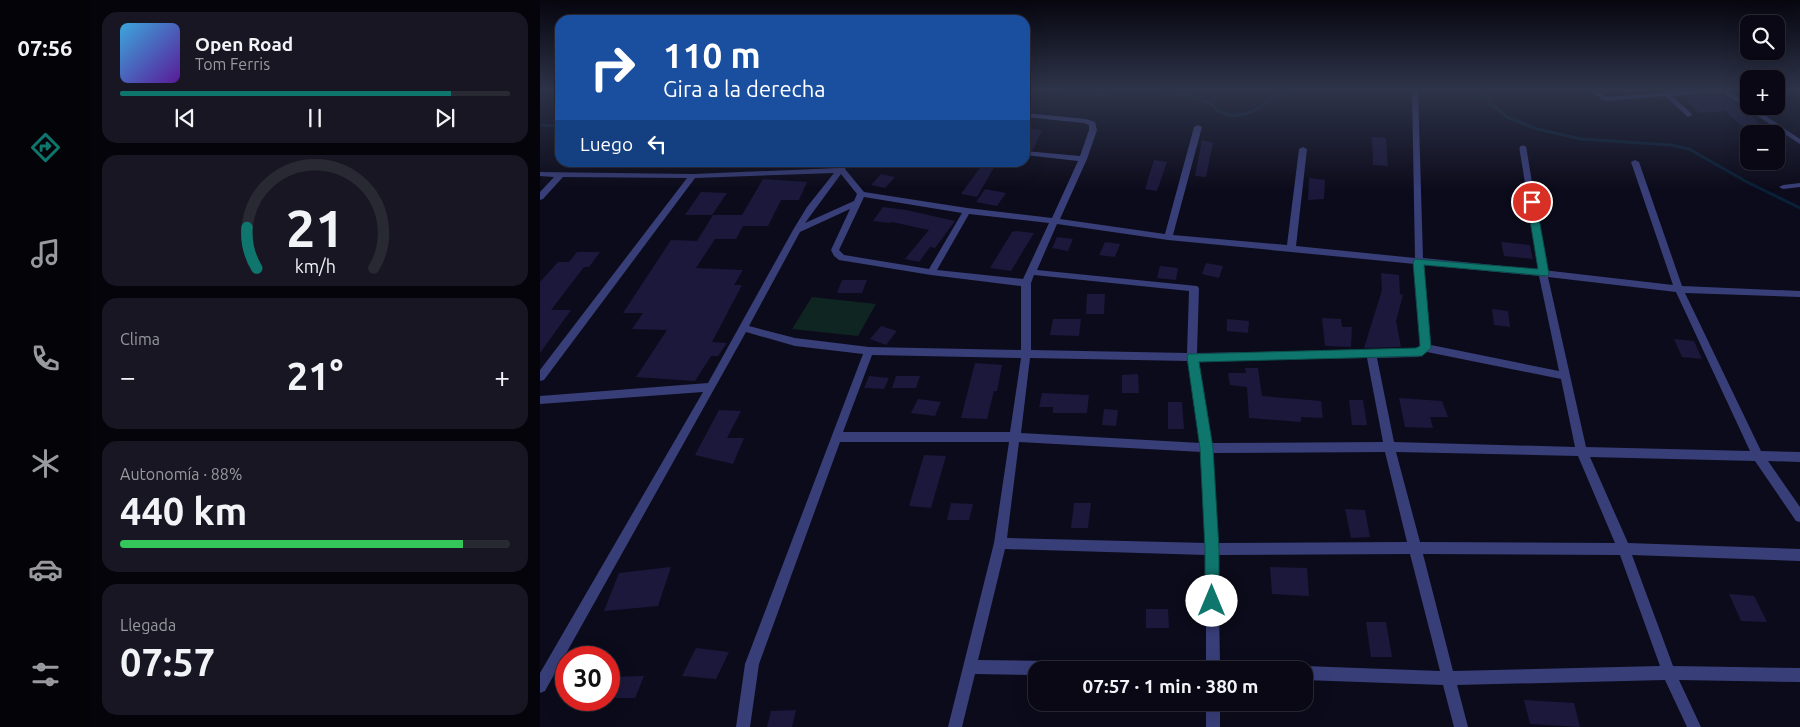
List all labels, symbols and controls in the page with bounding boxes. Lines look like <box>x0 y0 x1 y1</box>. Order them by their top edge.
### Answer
map controls <box>1740 15 1785 170</box>
button: search <box>1740 15 1785 60</box>
text: Open Road <box>195 33 293 55</box>
text: 07:56 <box>17 35 73 60</box>
icon: right <box>580 35 645 100</box>
text: 110 m <box>663 35 761 75</box>
text: Tom Ferris <box>195 55 270 73</box>
button: + <box>1740 70 1785 115</box>
text: Gira a la derecha <box>663 76 826 101</box>
icon: previous <box>171 104 199 132</box>
icon: pause <box>301 104 329 132</box>
icon: next <box>431 104 459 132</box>
button: − <box>1740 125 1785 170</box>
icon: directions <box>28 130 63 165</box>
icon: left <box>643 130 671 158</box>
text: Luego <box>580 133 633 155</box>
pin <box>1511 181 1553 223</box>
icon: arrive <box>1518 188 1546 216</box>
text: 21 <box>286 199 344 257</box>
icon: music <box>28 236 63 271</box>
text: km/h <box>294 256 336 276</box>
text: Clima <box>120 330 160 348</box>
icon: phone <box>28 341 63 376</box>
text: 21° <box>287 355 343 397</box>
text: − <box>120 361 136 392</box>
text: + <box>494 361 510 392</box>
icon: climate <box>28 446 63 481</box>
text: Autonomía · 88% <box>120 465 242 483</box>
text: 440 km <box>120 490 247 532</box>
icon: car <box>28 552 63 587</box>
position arrow <box>1185 574 1237 626</box>
text: Llegada <box>120 616 176 634</box>
text: 07:57 <box>120 641 215 683</box>
speed limit sign: 30 <box>555 646 620 711</box>
icon: filters <box>28 657 63 692</box>
text: 07:57 · 1 min · 380 m <box>1083 675 1258 697</box>

